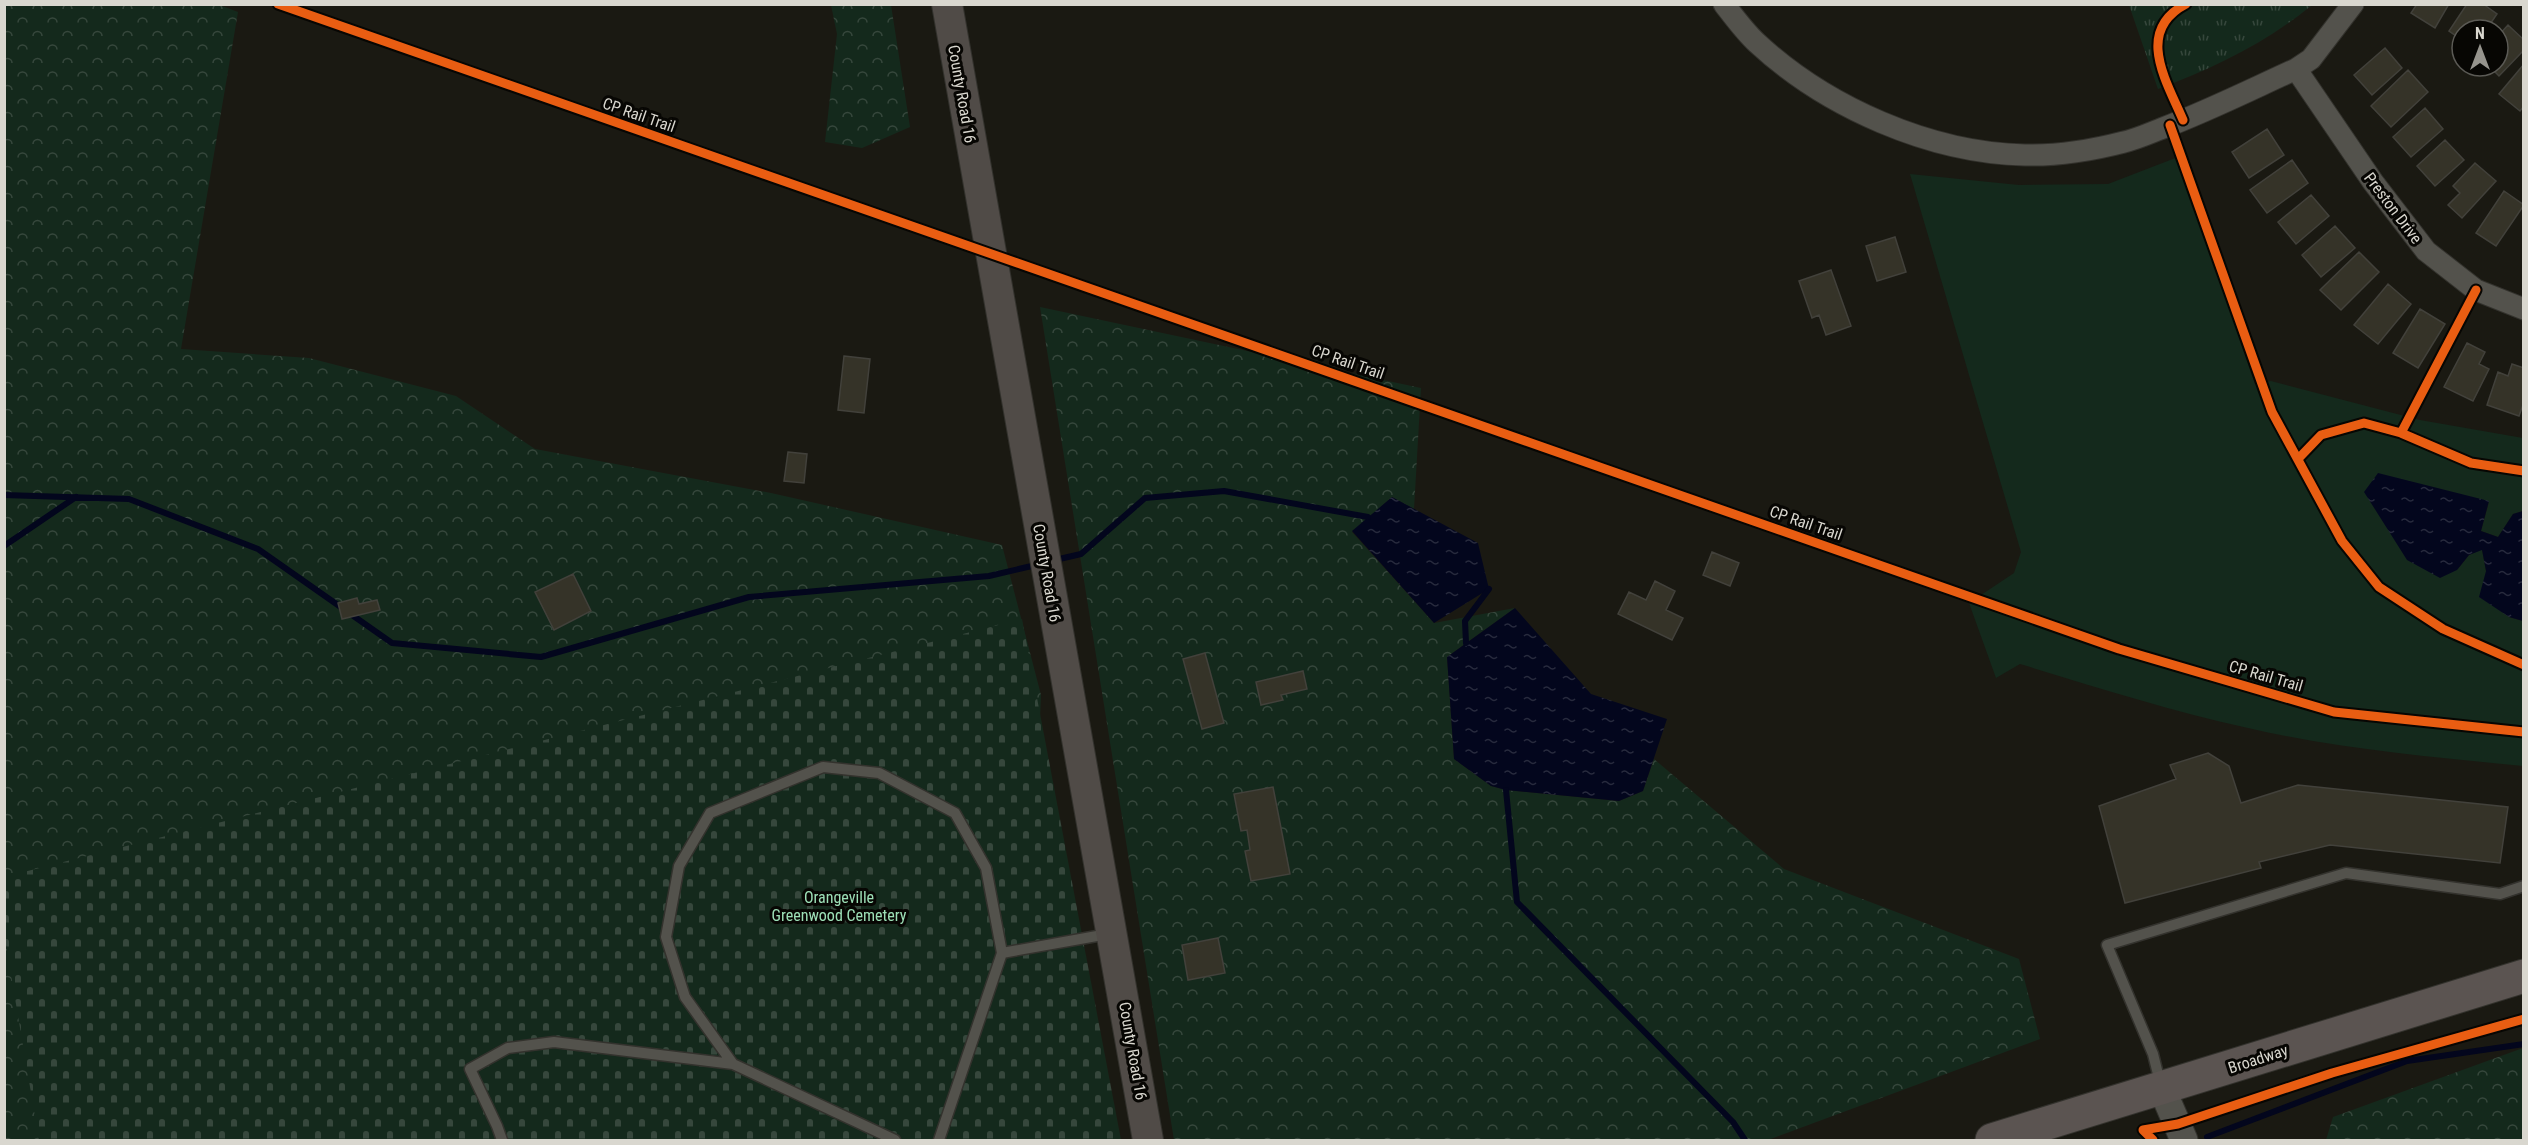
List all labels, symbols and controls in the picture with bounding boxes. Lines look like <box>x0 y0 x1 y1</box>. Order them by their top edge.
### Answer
north arrow <box>2450 18 2510 78</box>
text: N <box>2475 24 2485 43</box>
street label: County Road 16 <box>944 43 980 145</box>
street label: CP Rail Trail <box>600 94 678 136</box>
street label: Preston Drive <box>2360 169 2426 247</box>
street label: CP Rail Trail <box>1309 341 1387 383</box>
street label: CP Rail Trail <box>1767 502 1845 544</box>
street label: County Road 16 <box>1029 522 1065 624</box>
street label: CP Rail Trail <box>2227 656 2305 696</box>
park label: Orangeville Greenwood Cemetery <box>771 888 907 925</box>
street label: County Road 16 <box>1115 1000 1151 1102</box>
street label: Broadway <box>2226 1040 2291 1078</box>

